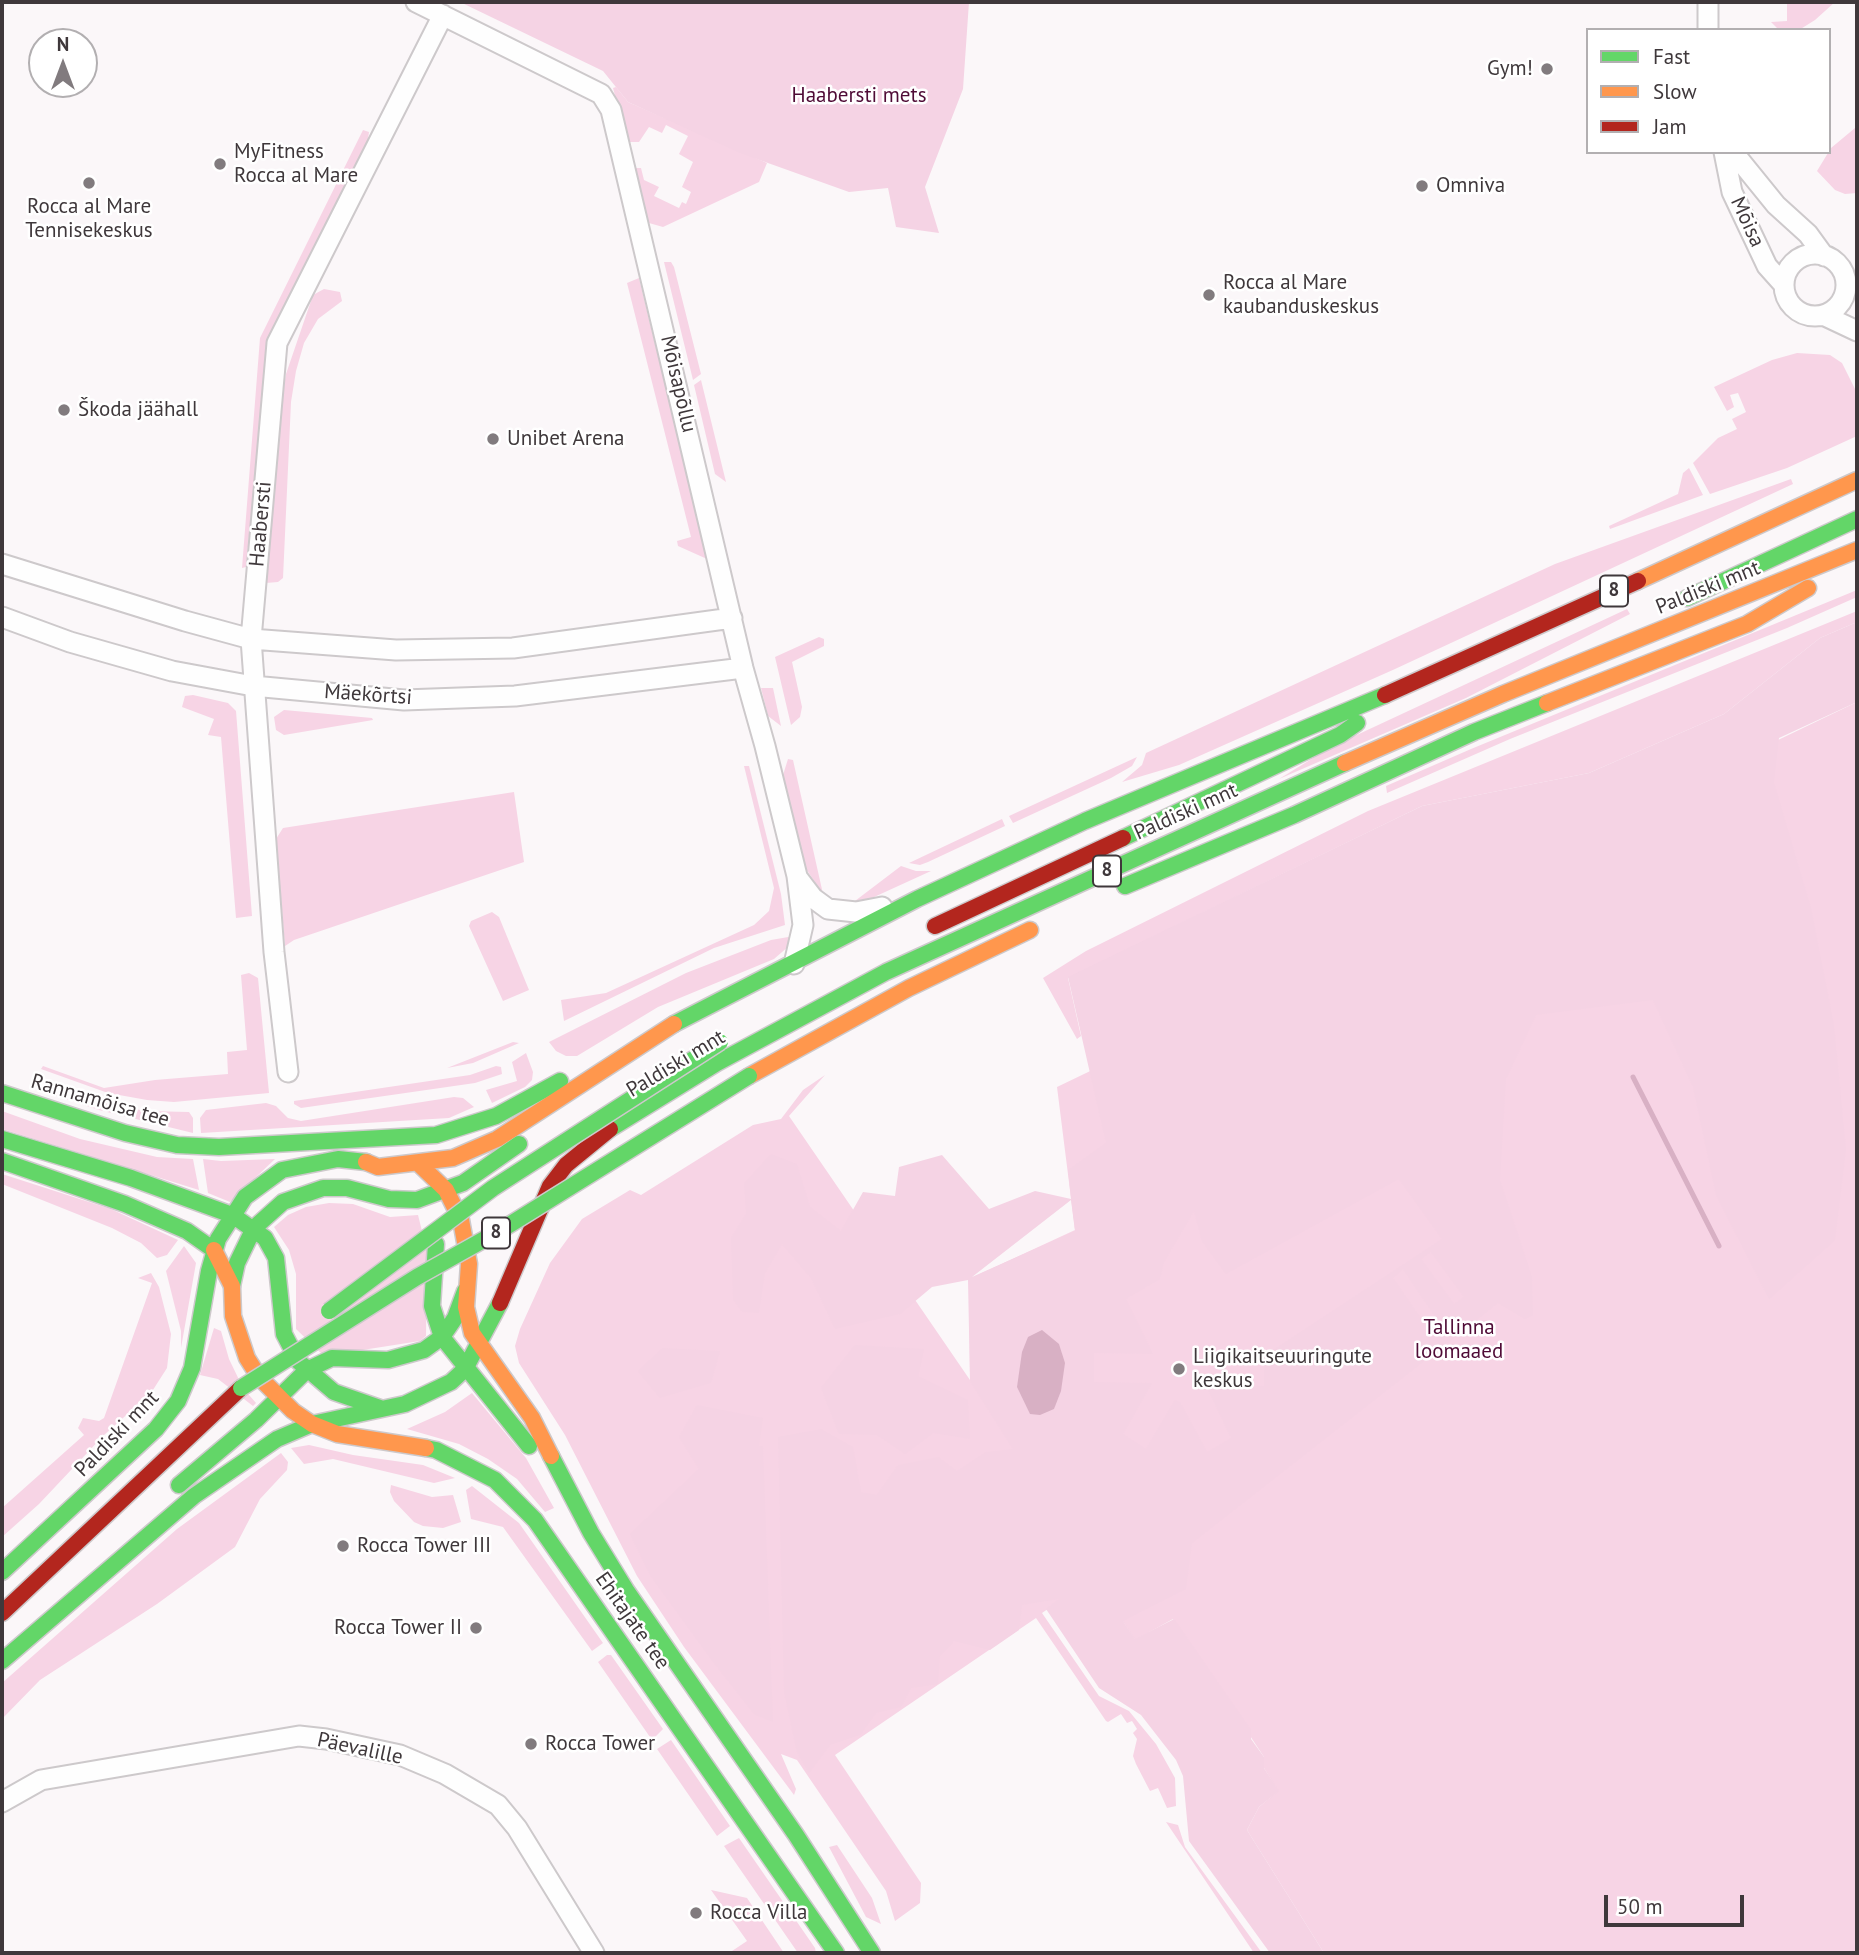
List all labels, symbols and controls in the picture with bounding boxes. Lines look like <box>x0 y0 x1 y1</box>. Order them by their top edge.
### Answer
north arrow <box>28 28 98 98</box>
legend <box>1586 28 1831 154</box>
text: N <box>57 32 69 56</box>
text: Fast <box>1653 43 1690 70</box>
place label: Gym! <box>1487 56 1533 82</box>
marker: Gym! <box>1539 61 1555 77</box>
text: Slow <box>1653 78 1697 105</box>
park label: Haabersti mets <box>792 83 926 109</box>
text: Jam <box>1653 113 1687 140</box>
place label: MyFitness Rocca al Mare <box>234 139 358 189</box>
marker: MyFitness Rocca al Mare <box>212 156 228 172</box>
place label: Omniva <box>1436 173 1505 199</box>
marker: Rocca al Mare Tennisekeskus <box>81 175 97 191</box>
marker: Omniva <box>1414 178 1430 194</box>
street label: Mõisa <box>1724 193 1770 251</box>
place label: Rocca al Mare Tennisekeskus <box>25 194 153 244</box>
place label: Rocca al Mare kaubanduskeskus <box>1223 270 1379 320</box>
marker: Rocca al Mare kaubanduskeskus <box>1201 287 1217 303</box>
street label: Mõisapõllu <box>655 333 701 435</box>
place label: Škoda jäähall <box>78 397 198 423</box>
marker: Škoda jäähall <box>56 402 72 418</box>
place label: Unibet Arena <box>507 426 625 452</box>
marker: Unibet Arena <box>485 431 501 447</box>
street label: Haabersti <box>245 480 277 568</box>
street label: Paldiski mnt <box>1652 556 1764 620</box>
road number: 8 <box>1600 576 1628 606</box>
street label: Mäekõrtsi <box>323 679 413 711</box>
street label: Paldiski mnt <box>1131 778 1241 846</box>
road number: 8 <box>1093 856 1121 886</box>
street label: Paldiski mnt <box>622 1025 730 1103</box>
street label: Rannamõisa tee <box>28 1069 172 1133</box>
road number: 8 <box>482 1218 510 1248</box>
park label: Tallinna loomaaed <box>1415 1315 1503 1365</box>
place label: Liigikaitseuuringute keskus <box>1193 1344 1372 1394</box>
marker: Liigikaitseuuringute keskus <box>1171 1361 1187 1377</box>
street label: Paldiski mnt <box>70 1386 164 1482</box>
place label: Rocca Tower III <box>357 1533 491 1559</box>
marker: Rocca Tower III <box>335 1538 351 1554</box>
street label: Ehitajate tee <box>589 1567 675 1675</box>
place label: Rocca Tower II <box>334 1615 462 1641</box>
marker: Rocca Tower II <box>468 1620 484 1636</box>
street label: Päevalille <box>315 1728 405 1770</box>
place label: Rocca Tower <box>545 1731 655 1757</box>
marker: Rocca Tower <box>523 1736 539 1752</box>
scale bar <box>1607 1882 1747 1926</box>
text: 50 m <box>1617 1893 1663 1920</box>
place label: Rocca Villa <box>710 1900 807 1926</box>
marker: Rocca Villa <box>688 1905 704 1921</box>

